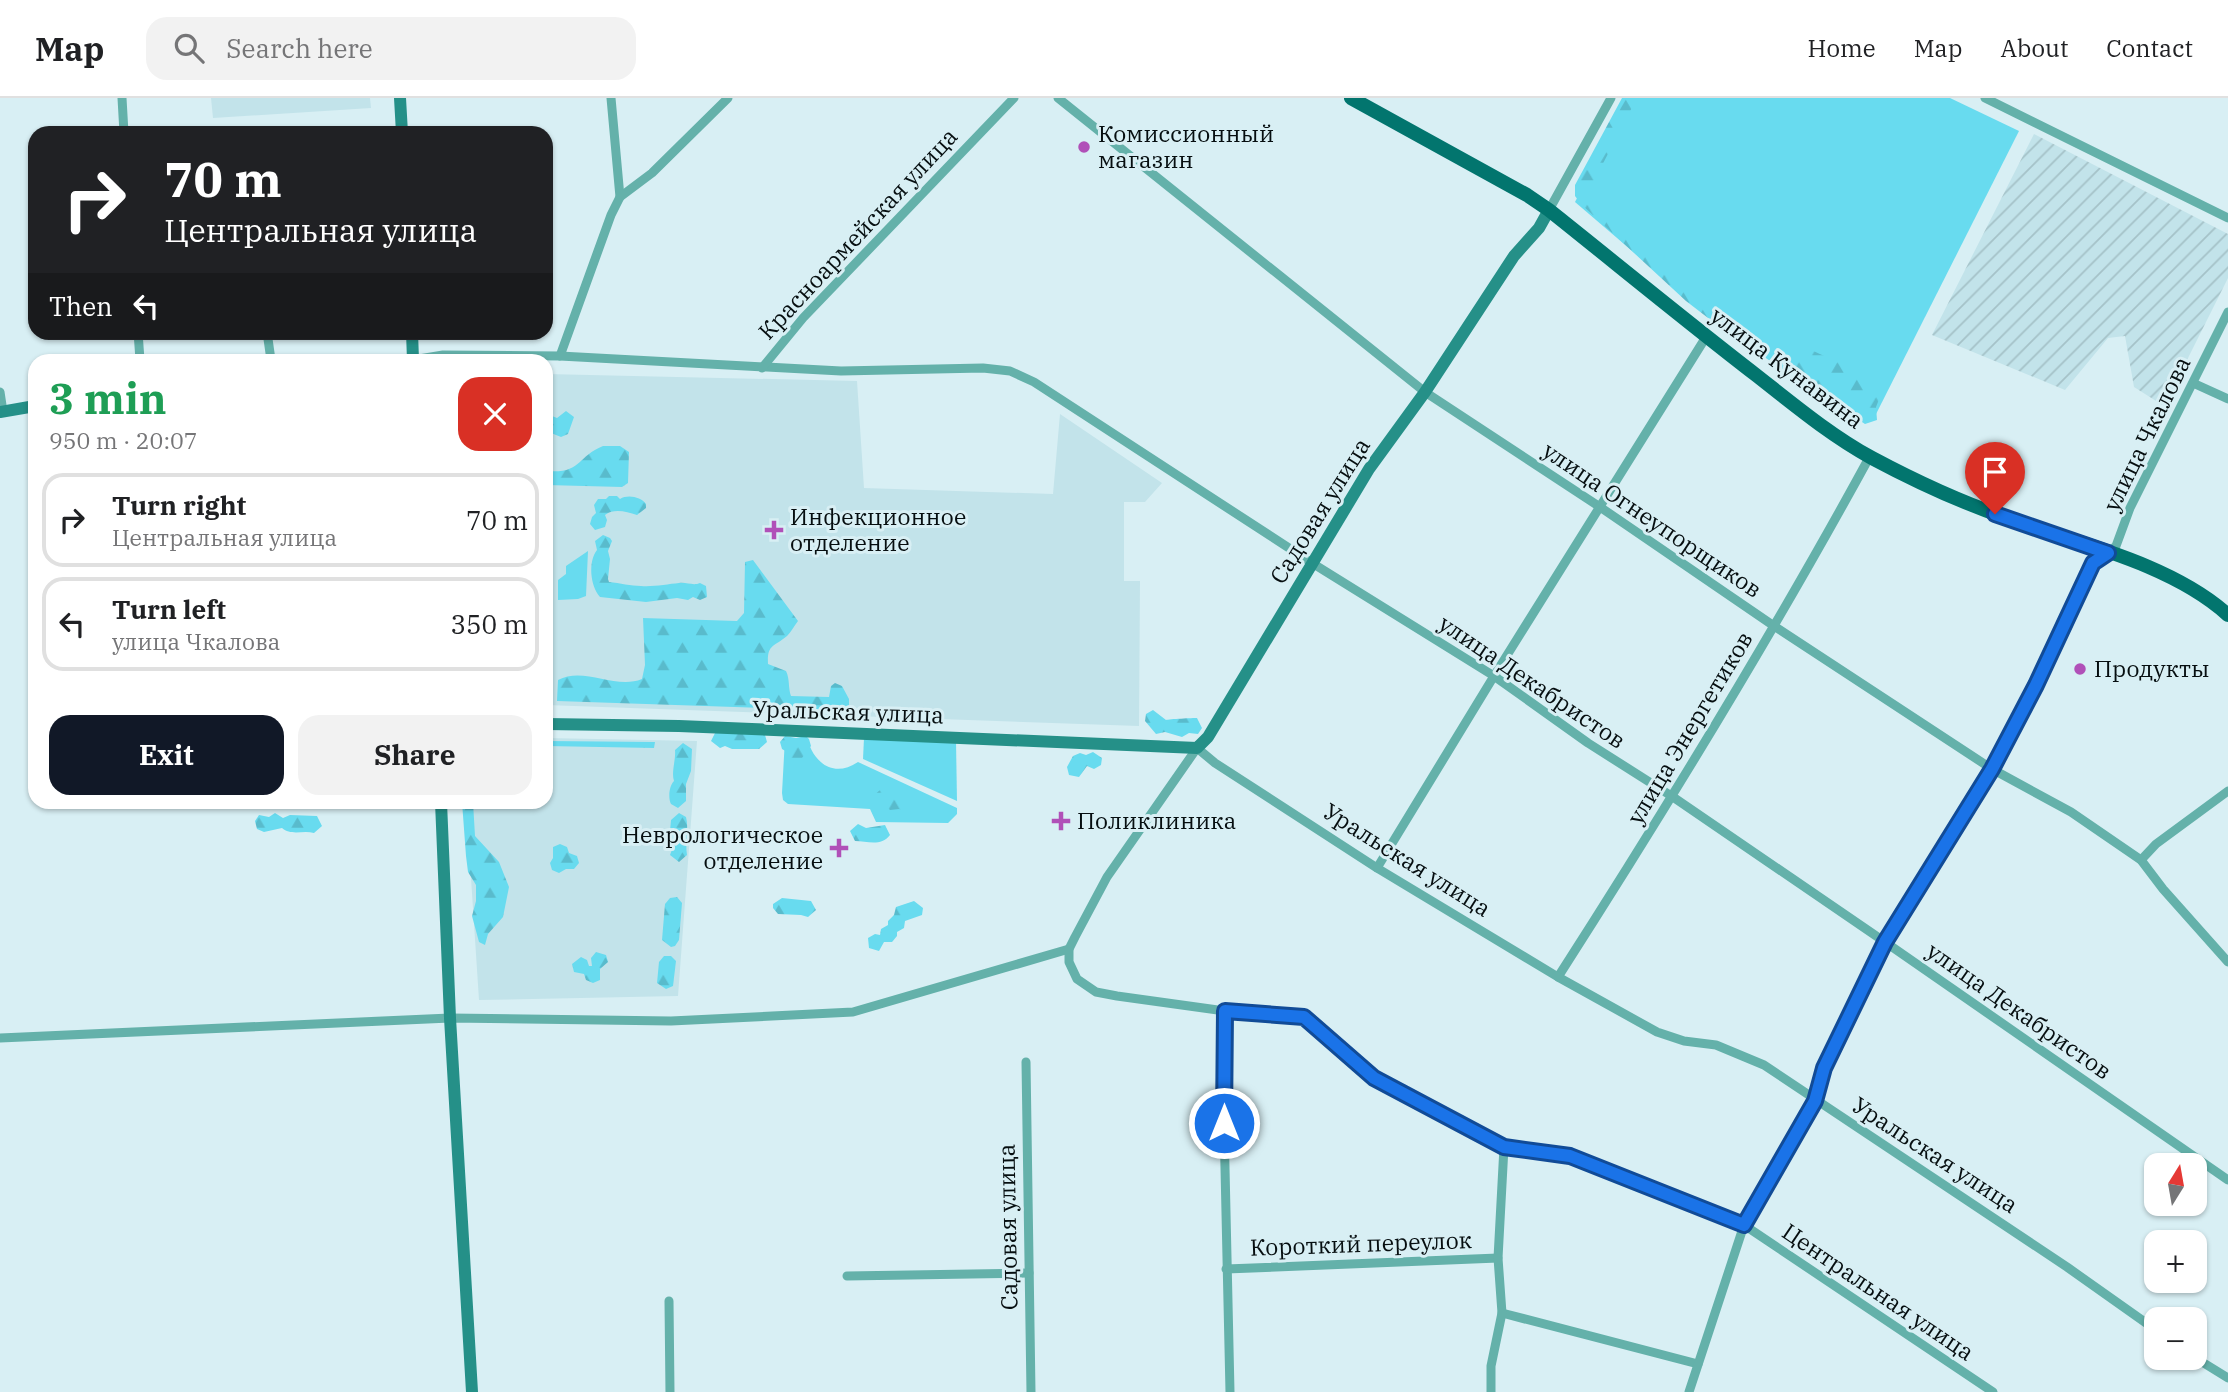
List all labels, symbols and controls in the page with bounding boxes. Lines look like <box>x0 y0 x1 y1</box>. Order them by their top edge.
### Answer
search box <box>146 17 636 80</box>
text: Map <box>35 27 104 70</box>
icon: search <box>170 29 208 67</box>
text: Search here <box>226 31 373 65</box>
text: Home <box>1808 32 1876 64</box>
text: Map <box>1914 32 1962 64</box>
text: About <box>2000 32 2068 64</box>
text: Contact <box>2106 32 2193 64</box>
place label: Комиссионный магазин <box>1098 118 1274 174</box>
street label: Красноармейская улица <box>751 121 963 345</box>
marker: Комиссионный магазин <box>1076 139 1092 155</box>
text: 70 m <box>164 147 282 210</box>
icon: right <box>49 154 140 245</box>
text: Центральная улица <box>164 209 477 251</box>
icon: left <box>127 287 165 325</box>
text: Then <box>49 289 113 323</box>
street label: улица Кунавина <box>1705 300 1870 435</box>
street label: улица Чкалова <box>2096 351 2196 516</box>
text: 3 min <box>49 371 167 426</box>
button: close <box>458 377 532 451</box>
text: 950 m · 20:07 <box>49 425 198 455</box>
street label: Садовая улица <box>1262 432 1376 589</box>
street label: улица Огнеупорщиков <box>1537 435 1768 604</box>
pin <box>1965 442 2025 514</box>
icon: arrive <box>1976 453 2014 491</box>
text: Turn right <box>112 488 246 522</box>
icon: right <box>53 501 91 539</box>
place label: Инфекционное отделение <box>790 501 966 557</box>
text: 70 m <box>466 503 528 537</box>
marker: Инфекционное отделение <box>764 520 784 540</box>
text: Центральная улица <box>112 522 337 552</box>
text: Turn left <box>112 592 226 626</box>
icon: left <box>53 605 91 643</box>
text: 350 m <box>450 607 528 641</box>
street label: улица Декабристов <box>1434 608 1632 755</box>
text: улица Чкалова <box>112 626 280 656</box>
street label: улица Энергетиков <box>1620 626 1759 829</box>
place label: Продукты <box>2094 653 2209 683</box>
marker: Продукты <box>2072 661 2088 677</box>
street label: Уральская улица <box>752 693 944 729</box>
button: Exit <box>49 715 284 795</box>
button: Share <box>298 715 532 795</box>
street label: Уральская улица <box>1318 796 1497 923</box>
place label: Поликлиника <box>1077 805 1236 835</box>
marker: Поликлиника <box>1051 811 1071 831</box>
place label: Неврологическое отделение <box>622 819 823 875</box>
marker: Неврологическое отделение <box>829 838 849 858</box>
street label: улица Декабристов <box>1921 935 2118 1085</box>
position arrow <box>1187 1086 1261 1160</box>
street label: Уральская улица <box>1847 1089 2024 1219</box>
street label: Садовая улица <box>991 1144 1023 1310</box>
north arrow <box>2144 1153 2207 1216</box>
map controls <box>2144 1153 2207 1370</box>
street label: Центральная улица <box>1777 1216 1980 1367</box>
street label: Короткий переулок <box>1249 1224 1473 1262</box>
button: + <box>2144 1230 2207 1293</box>
button: − <box>2144 1307 2207 1370</box>

